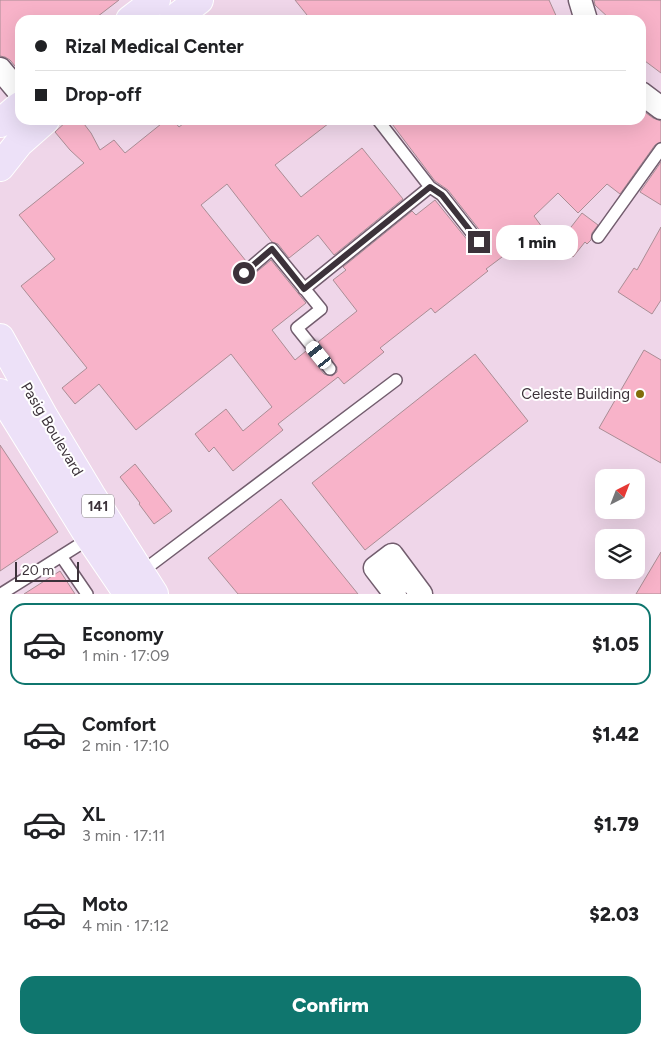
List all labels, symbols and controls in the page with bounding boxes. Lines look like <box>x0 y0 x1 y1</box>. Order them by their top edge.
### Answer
text: Rizal Medical Center <box>65 35 244 58</box>
text: Drop-off <box>65 83 142 106</box>
callout: 1 min <box>496 224 579 260</box>
route end <box>468 231 490 253</box>
text: 1 min <box>518 233 556 252</box>
route start <box>233 262 255 284</box>
car <box>303 339 334 371</box>
street label: Pasig Boulevard <box>17 379 87 479</box>
place label: Celeste Building <box>521 385 630 403</box>
marker: Celeste Building <box>634 388 646 400</box>
north arrow <box>595 469 645 519</box>
map controls <box>595 469 645 579</box>
road number: 141 <box>82 494 114 518</box>
button: layers <box>595 529 645 579</box>
scale bar <box>15 559 79 582</box>
text: 20 m <box>22 562 54 579</box>
icon: car <box>22 622 67 667</box>
text: Economy <box>82 623 164 646</box>
text: $1.05 <box>592 633 639 656</box>
text: 1 min · 17:09 <box>82 646 169 665</box>
icon: car <box>22 712 67 757</box>
text: Comfort <box>82 713 157 736</box>
text: $1.42 <box>592 723 639 746</box>
text: 2 min · 17:10 <box>82 736 169 755</box>
icon: car <box>22 802 67 847</box>
text: XL <box>82 803 105 826</box>
text: $1.79 <box>594 813 639 836</box>
text: 3 min · 17:11 <box>82 826 165 845</box>
icon: car <box>22 892 67 937</box>
text: Moto <box>82 893 128 916</box>
text: $2.03 <box>589 903 639 926</box>
text: 4 min · 17:12 <box>82 916 169 935</box>
button: Confirm <box>20 976 641 1034</box>

